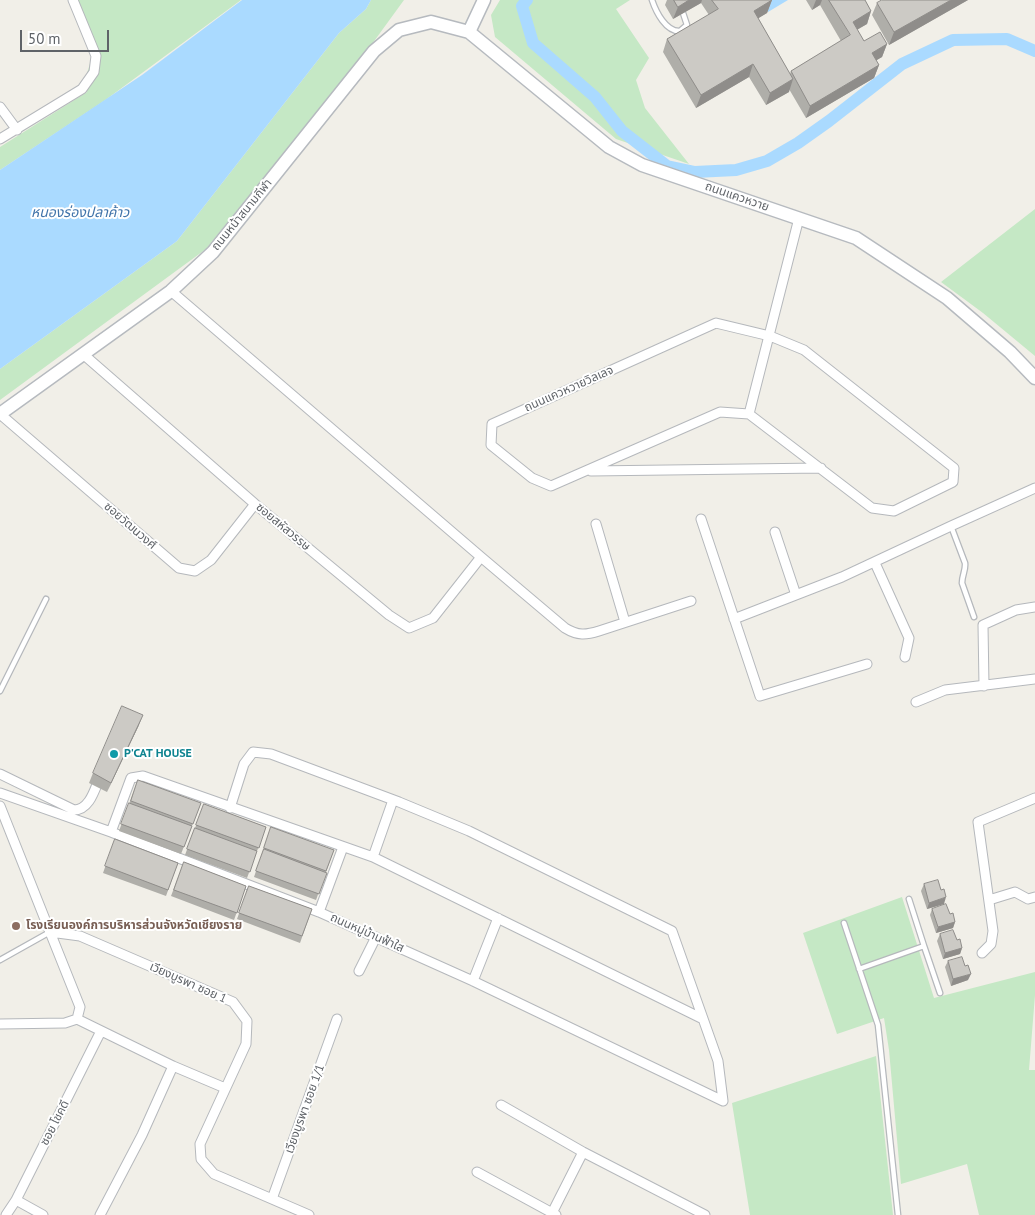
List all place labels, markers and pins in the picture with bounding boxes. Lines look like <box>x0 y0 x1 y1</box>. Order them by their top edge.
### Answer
place label: P'CAT HOUSE <box>124 747 192 761</box>
marker: P'CAT HOUSE <box>108 748 120 760</box>
place label: โรงเรียนองค์การบริหารส่วนจังหวัดเชียงราย <box>26 919 242 933</box>
marker: โรงเรียนองค์การบริหารส่วนจังหวัดเชียงราย <box>10 920 22 932</box>

